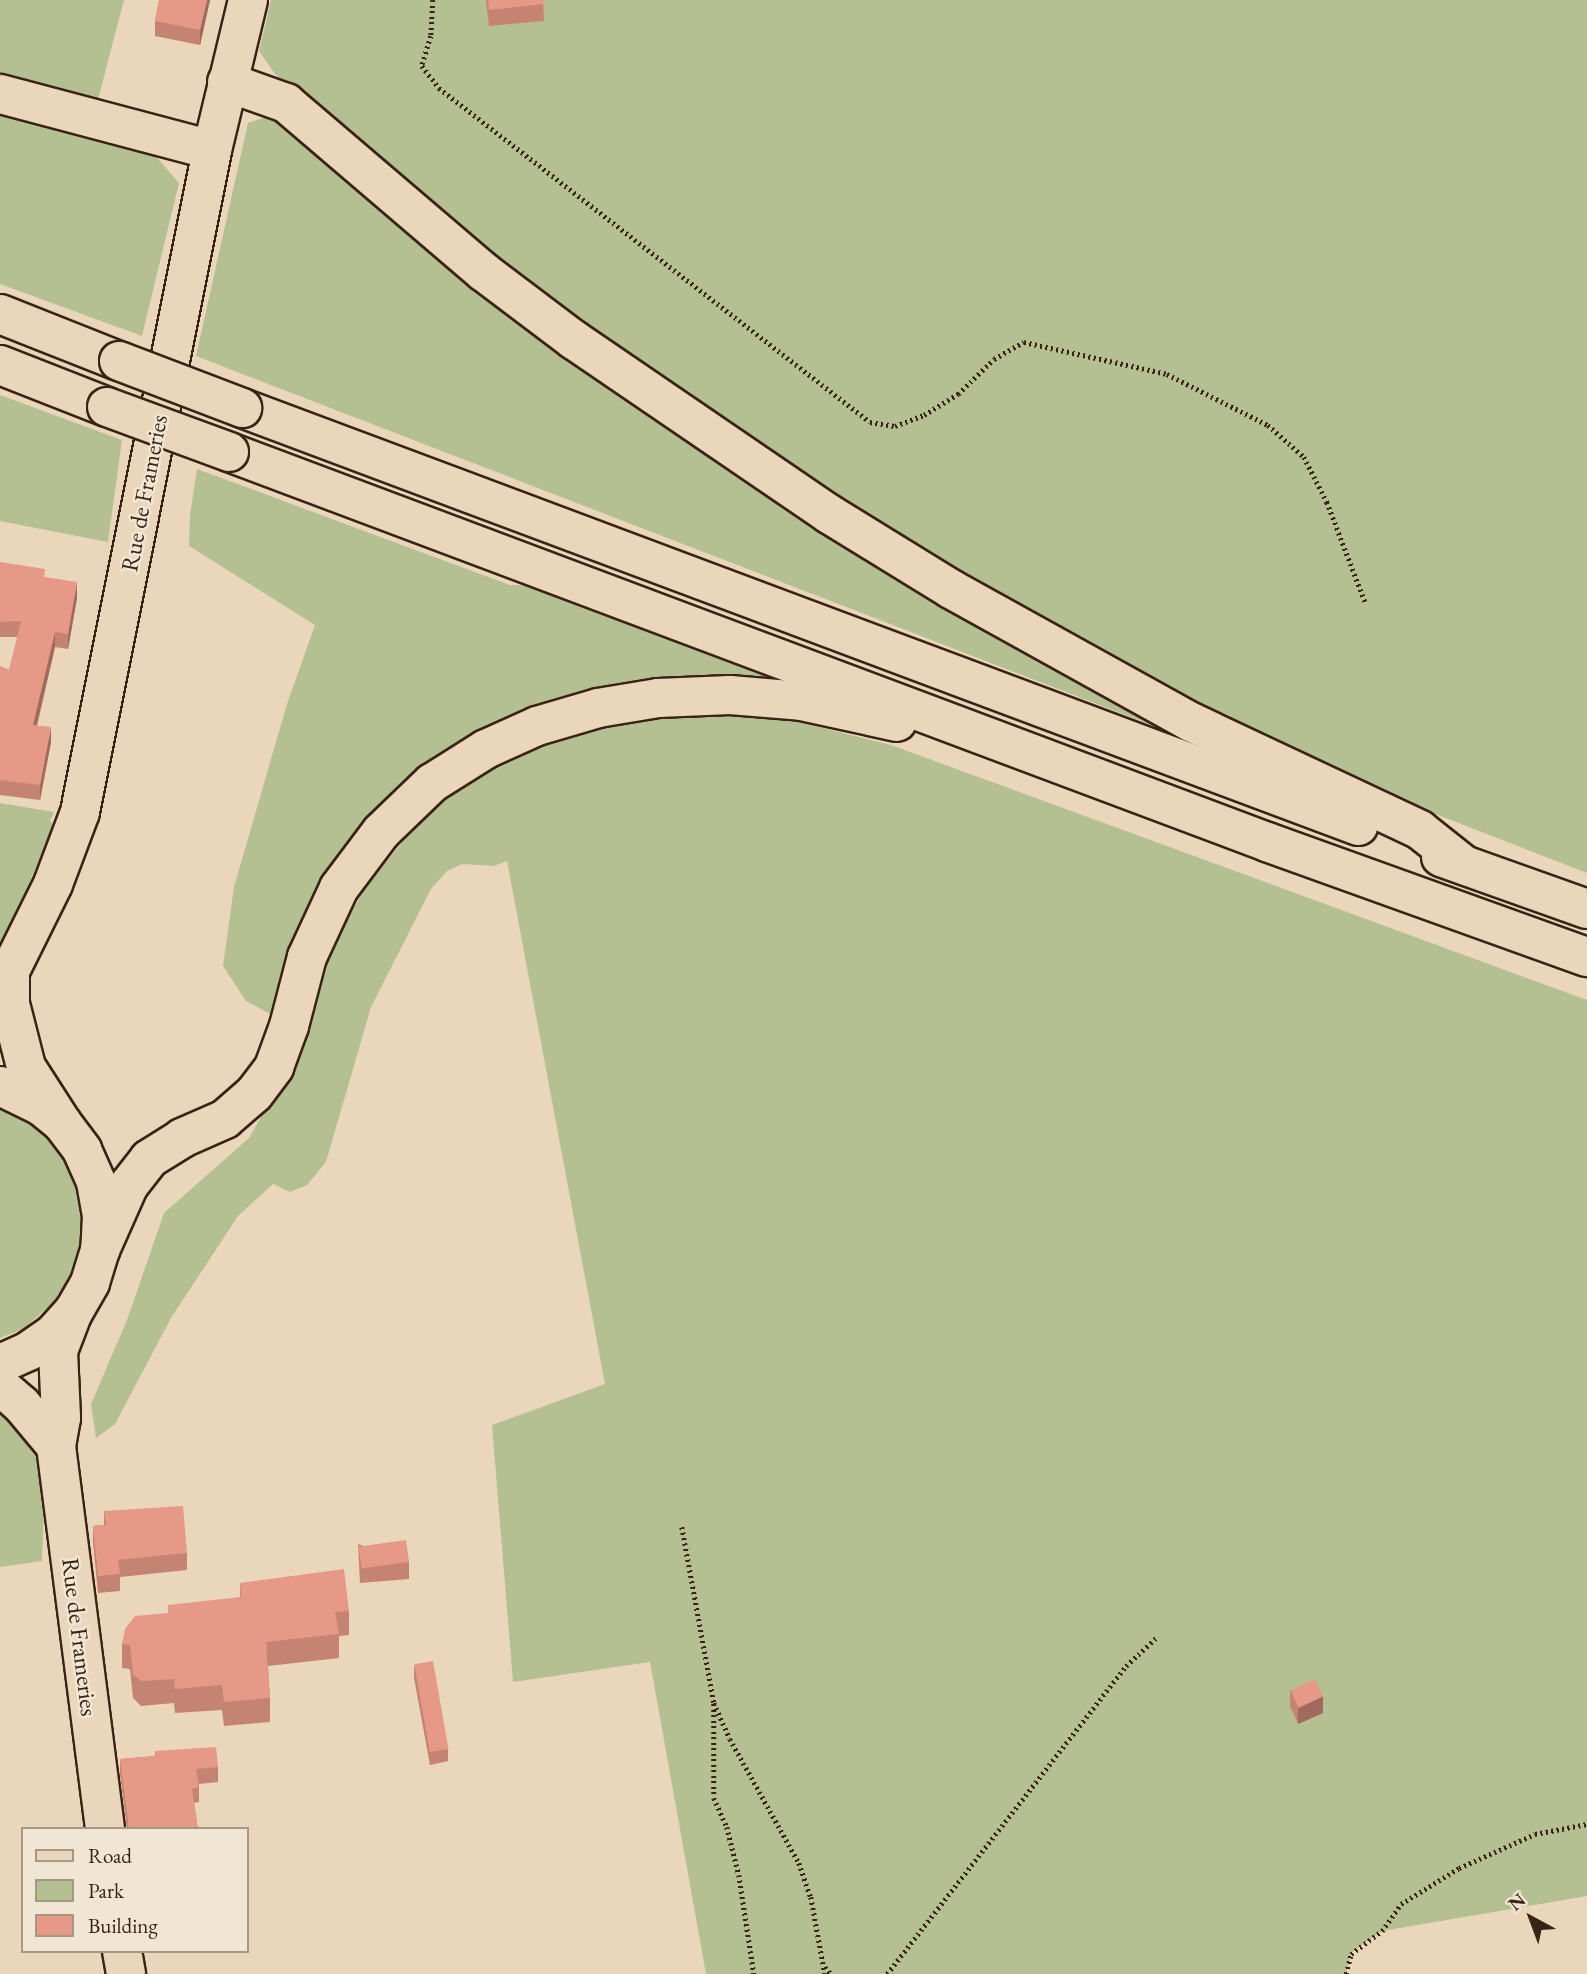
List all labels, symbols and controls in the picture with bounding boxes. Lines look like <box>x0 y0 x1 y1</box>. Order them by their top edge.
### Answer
street label: Rue de Frameries <box>115 412 173 574</box>
street label: Rue de Frameries <box>56 1556 104 1718</box>
legend <box>21 1827 248 1953</box>
text: Road <box>88 1842 132 1869</box>
text: Park <box>88 1877 124 1904</box>
north arrow <box>1496 1883 1566 1953</box>
text: N <box>1503 1887 1531 1916</box>
text: Building <box>88 1912 158 1939</box>

